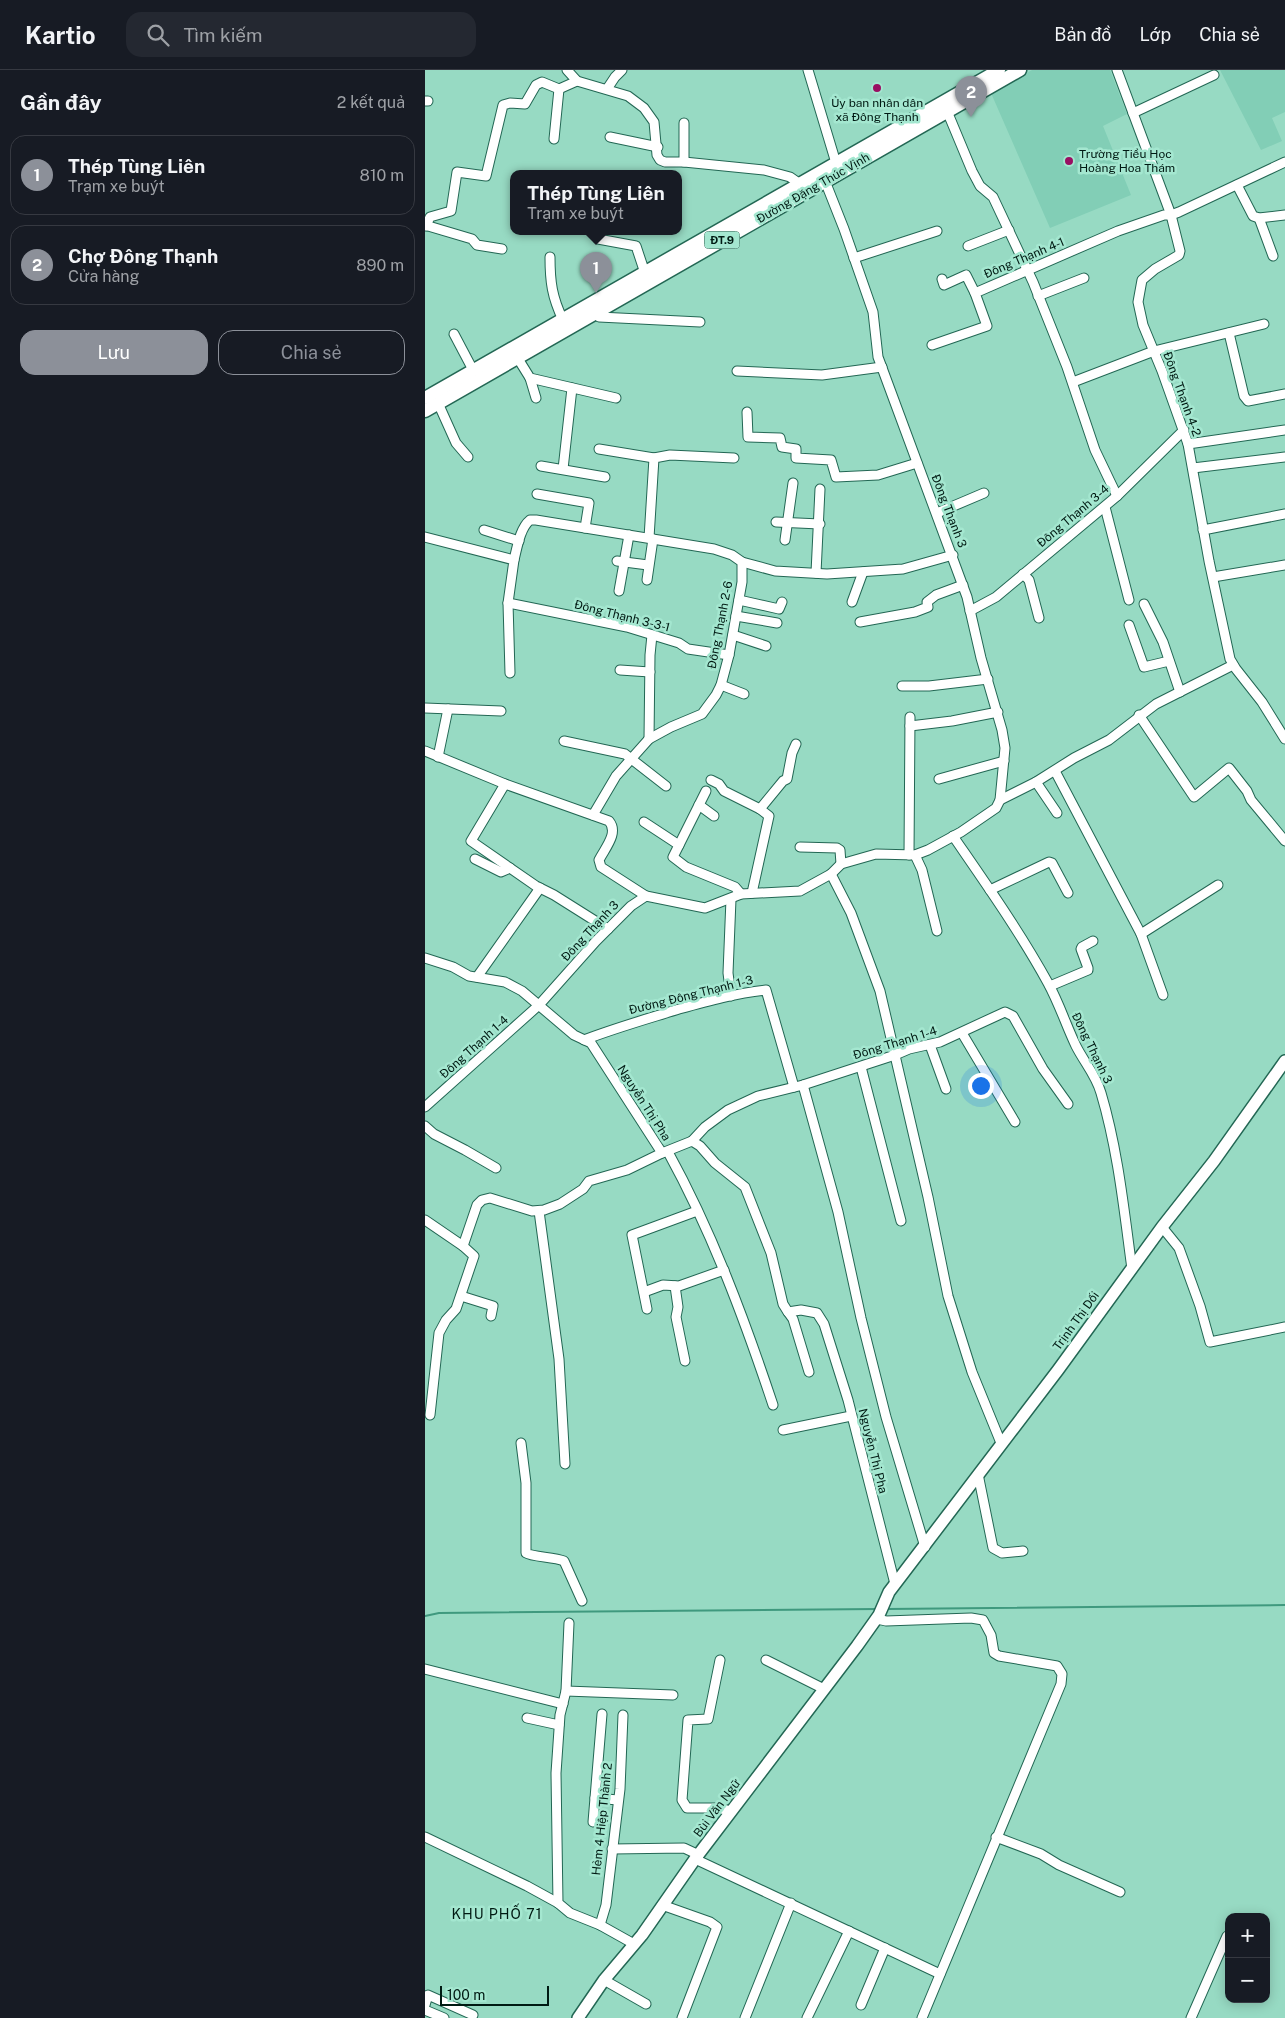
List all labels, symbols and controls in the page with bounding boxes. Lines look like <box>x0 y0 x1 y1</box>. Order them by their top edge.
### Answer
search box <box>126 12 476 57</box>
text: Kartio <box>25 21 96 49</box>
icon: search <box>144 21 172 49</box>
text: Tìm kiếm <box>184 24 263 46</box>
text: Bản đồ <box>1054 24 1112 45</box>
text: Lớp <box>1140 24 1171 45</box>
text: Chia sẻ <box>1199 24 1260 45</box>
pin: 2 <box>955 76 987 117</box>
marker: Ủy ban nhân dân xã Đông Thạnh <box>871 82 883 94</box>
text: Gần đây <box>20 90 102 115</box>
text: 2 kết quả <box>337 93 405 112</box>
place label: Ủy ban nhân dân xã Đông Thạnh <box>831 95 923 124</box>
place label: Trường Tiểu Học Hoàng Hoa Thám <box>1079 147 1175 175</box>
street label: Đường Đặng Thúc Vịnh <box>754 150 872 226</box>
text: Thép Tùng Liên <box>68 155 205 177</box>
marker: Trường Tiểu Học Hoàng Hoa Thám <box>1063 155 1075 167</box>
text: 1 <box>34 166 40 185</box>
text: 810 m <box>360 166 404 185</box>
popup <box>510 170 682 235</box>
text: Trạm xe buýt <box>68 177 165 196</box>
text: Thép Tùng Liên <box>527 182 665 204</box>
text: Trạm xe buýt <box>527 204 624 223</box>
road number: ĐT.9 <box>705 232 739 248</box>
street label: Đông Thạnh 4-1 <box>982 235 1066 281</box>
text: Chợ Đông Thạnh <box>68 245 218 267</box>
pin: 1 <box>580 252 612 293</box>
text: 2 <box>32 256 42 275</box>
text: 890 m <box>356 256 404 275</box>
text: Cửa hàng <box>68 267 139 286</box>
button: Lưu <box>20 330 208 375</box>
button: Chia sẻ <box>218 330 405 375</box>
street label: Đông Thạnh 4-2 <box>1160 350 1204 438</box>
street label: Đông Thạnh 3 <box>929 472 969 550</box>
street label: Đông Thạnh 3-4 <box>1034 482 1112 550</box>
street label: Đông Thạnh 2-6 <box>705 580 735 670</box>
street label: Đông Thạnh 3-3-1 <box>573 597 671 635</box>
street label: Đông Thạnh 3 <box>558 898 622 964</box>
street label: Đường Đông Thạnh 1-3 <box>627 973 755 1017</box>
street label: Đông Thạnh 3 <box>1069 1010 1115 1086</box>
street label: Đông Thạnh 1-4 <box>437 1012 511 1081</box>
street label: Đông Thạnh 1-4 <box>851 1023 939 1062</box>
street label: Nguyễn Thị Pha <box>614 1063 674 1143</box>
your location <box>968 1073 994 1099</box>
street label: Trịnh Thị Dối <box>1050 1289 1102 1353</box>
street label: Nguyễn Thị Pha <box>856 1407 890 1495</box>
street label: Hẻm 4 Hiệp Thành 2 <box>589 1762 615 1876</box>
street label: Bùi Văn Ngữ <box>691 1776 743 1840</box>
district label: KHU PHỐ 71 <box>451 1903 543 1922</box>
map controls <box>1225 1913 1270 2003</box>
button: + <box>1225 1913 1270 1958</box>
button: − <box>1225 1958 1270 2003</box>
scale bar <box>440 1983 549 2006</box>
text: 100 m <box>447 1987 485 2003</box>

